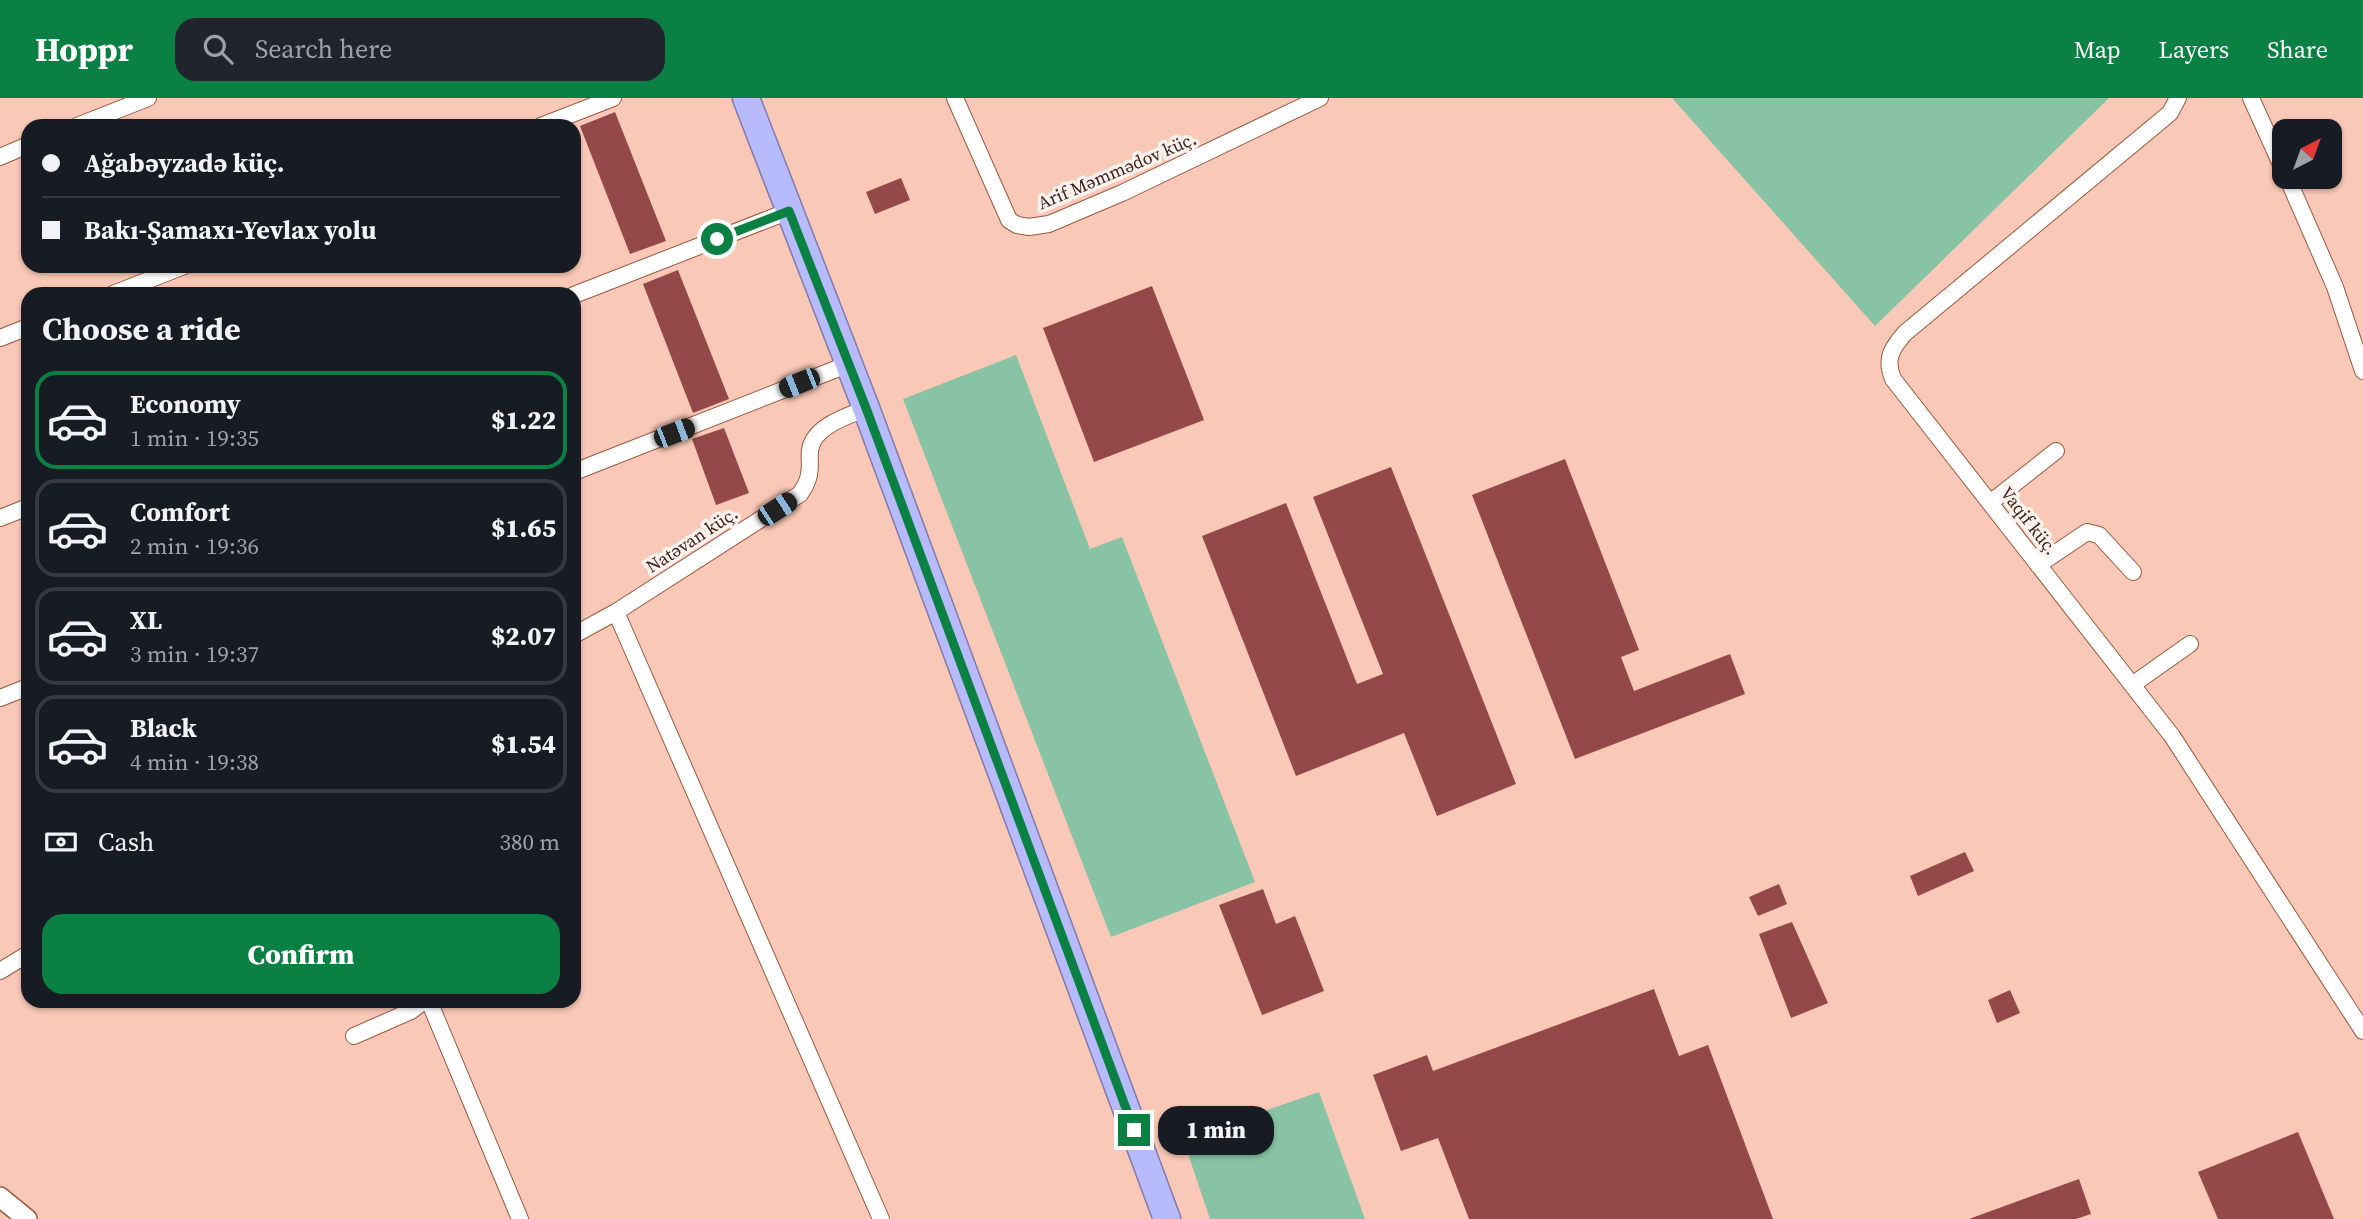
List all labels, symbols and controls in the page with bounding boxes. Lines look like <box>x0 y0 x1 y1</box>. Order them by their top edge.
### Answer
search box <box>175 18 665 81</box>
text: Hoppr <box>35 27 133 72</box>
icon: search <box>199 30 237 68</box>
text: Search here <box>255 31 392 67</box>
text: Map <box>2074 33 2121 66</box>
text: Layers <box>2159 33 2229 66</box>
text: Share <box>2267 33 2328 66</box>
north arrow <box>2272 119 2342 189</box>
map controls <box>2272 119 2342 189</box>
street label: Arif Məmmədov küç. <box>1034 126 1200 215</box>
text: Ağabəyzadə küç. <box>84 145 284 181</box>
text: Bakı-Şamaxı-Yevlax yolu <box>84 212 377 248</box>
route start <box>701 223 733 255</box>
text: Choose a ride <box>42 307 241 351</box>
car <box>776 365 823 401</box>
text: Economy <box>130 386 241 422</box>
icon: car <box>46 389 109 452</box>
text: $1.22 <box>491 402 556 438</box>
car <box>651 416 698 450</box>
text: 1 min · 19:35 <box>130 422 259 454</box>
street label: Vaqif küç. <box>1995 481 2064 560</box>
car <box>754 489 801 529</box>
text: Comfort <box>130 494 230 530</box>
icon: car <box>46 497 109 560</box>
street label: Natəvan küç. <box>641 501 742 579</box>
text: $1.65 <box>491 510 556 546</box>
text: 2 min · 19:36 <box>130 530 259 562</box>
text: XL <box>130 602 162 638</box>
icon: car <box>46 605 109 668</box>
text: $2.07 <box>491 618 556 654</box>
text: 3 min · 19:37 <box>130 638 259 670</box>
text: Black <box>130 710 197 746</box>
icon: car <box>46 713 109 776</box>
text: $1.54 <box>491 726 556 762</box>
text: 4 min · 19:38 <box>130 746 259 778</box>
icon: cash <box>42 823 80 861</box>
text: Cash <box>98 824 154 860</box>
text: 380 m <box>499 826 560 858</box>
button: Confirm <box>42 914 560 994</box>
callout: 1 min <box>1158 1105 1274 1154</box>
route end <box>1118 1114 1150 1146</box>
text: 1 min <box>1186 1114 1246 1146</box>

